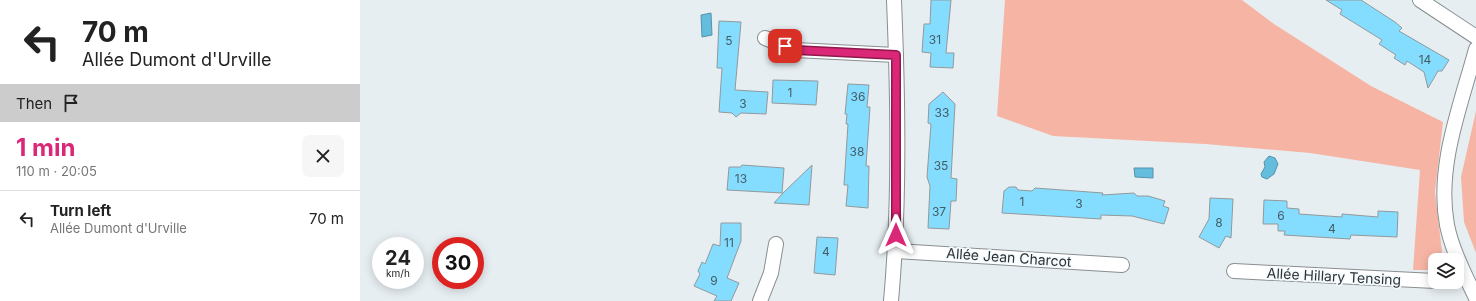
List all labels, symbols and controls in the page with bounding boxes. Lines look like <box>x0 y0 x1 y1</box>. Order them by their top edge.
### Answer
text: 70 m <box>82 15 149 49</box>
icon: left <box>16 16 68 68</box>
pin <box>768 29 802 63</box>
house number: 31 <box>929 32 941 47</box>
house number: 5 <box>725 33 733 48</box>
icon: arrive <box>774 35 796 57</box>
text: Allée Dumont d'Urville <box>82 49 272 70</box>
house number: 14 <box>1419 52 1432 67</box>
house number: 1 <box>788 85 792 100</box>
house number: 36 <box>851 89 865 104</box>
icon: arrive <box>60 92 82 114</box>
text: Then <box>16 94 52 113</box>
house number: 3 <box>739 96 747 111</box>
house number: 33 <box>935 105 949 120</box>
text: 1 min <box>16 133 75 162</box>
button: close <box>302 135 344 177</box>
house number: 38 <box>850 144 864 159</box>
house number: 35 <box>934 158 948 173</box>
text: 110 m · 20:05 <box>16 163 97 179</box>
house number: 13 <box>735 171 747 186</box>
house number: 1 <box>1020 194 1024 209</box>
house number: 3 <box>1075 196 1083 211</box>
text: Turn left <box>50 201 111 220</box>
house number: 37 <box>932 204 946 219</box>
icon: left <box>16 208 38 230</box>
house number: 6 <box>1277 208 1285 223</box>
text: 70 m <box>309 209 344 228</box>
position arrow <box>875 214 917 256</box>
house number: 8 <box>1215 215 1223 230</box>
text: Allée Dumont d'Urville <box>50 220 187 236</box>
house number: 4 <box>1328 221 1336 236</box>
house number: 11 <box>724 235 734 250</box>
speed limit sign: 30 <box>432 237 484 289</box>
house number: 4 <box>822 244 830 259</box>
street label: Allée Jean Charcot <box>946 244 1073 270</box>
text: 24 <box>385 246 411 270</box>
map controls <box>1428 253 1464 289</box>
button: layers <box>1428 253 1464 289</box>
street label: Allée Hillary Tensing <box>1266 264 1402 288</box>
text: km/h <box>386 267 410 279</box>
house number: 9 <box>710 273 718 288</box>

